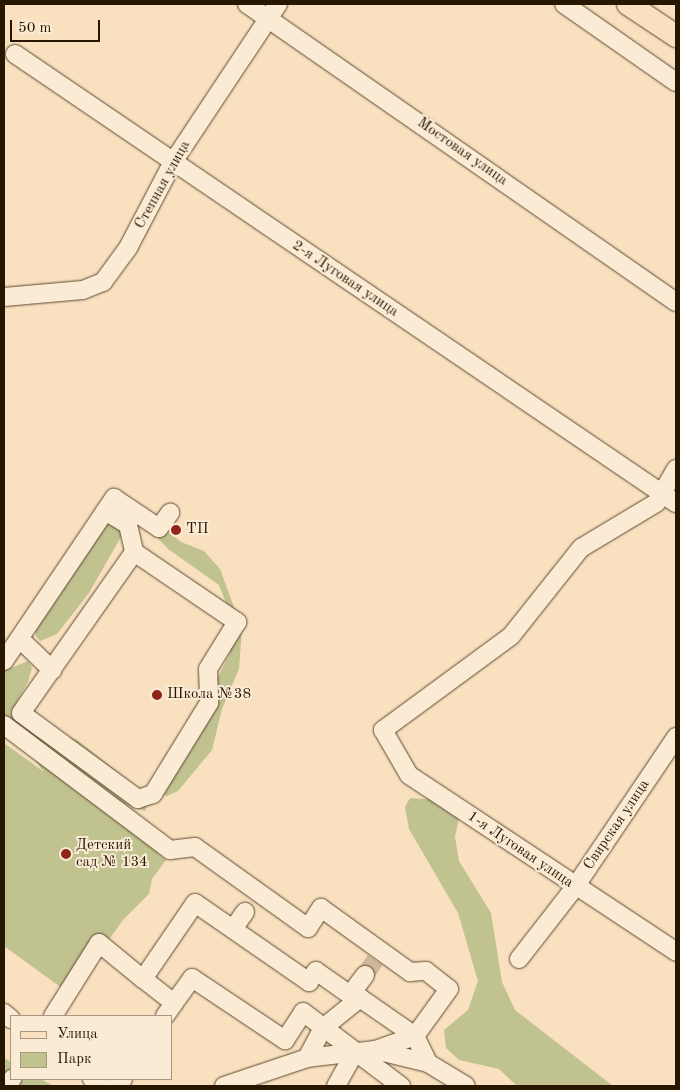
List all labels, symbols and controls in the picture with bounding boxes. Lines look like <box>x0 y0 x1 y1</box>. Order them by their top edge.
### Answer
scale bar <box>12 10 102 42</box>
text: 50 m <box>18 21 52 36</box>
street label: Мостовая улица <box>413 114 511 190</box>
street label: Степная улица <box>131 138 195 232</box>
street label: 2-я Луговая улица <box>289 237 401 321</box>
place label: ТП <box>186 521 209 539</box>
marker: ТП <box>170 524 182 536</box>
place label: Школа №38 <box>167 686 251 704</box>
marker: Школа №38 <box>151 689 163 701</box>
street label: Свирская улица <box>580 776 654 874</box>
street label: 1-я Луговая улица <box>464 808 576 892</box>
place label: Детский сад № 134 <box>76 836 148 871</box>
marker: Детский сад № 134 <box>60 848 72 860</box>
legend <box>10 1015 172 1080</box>
text: Улица <box>57 1027 98 1042</box>
text: Парк <box>57 1052 92 1067</box>

